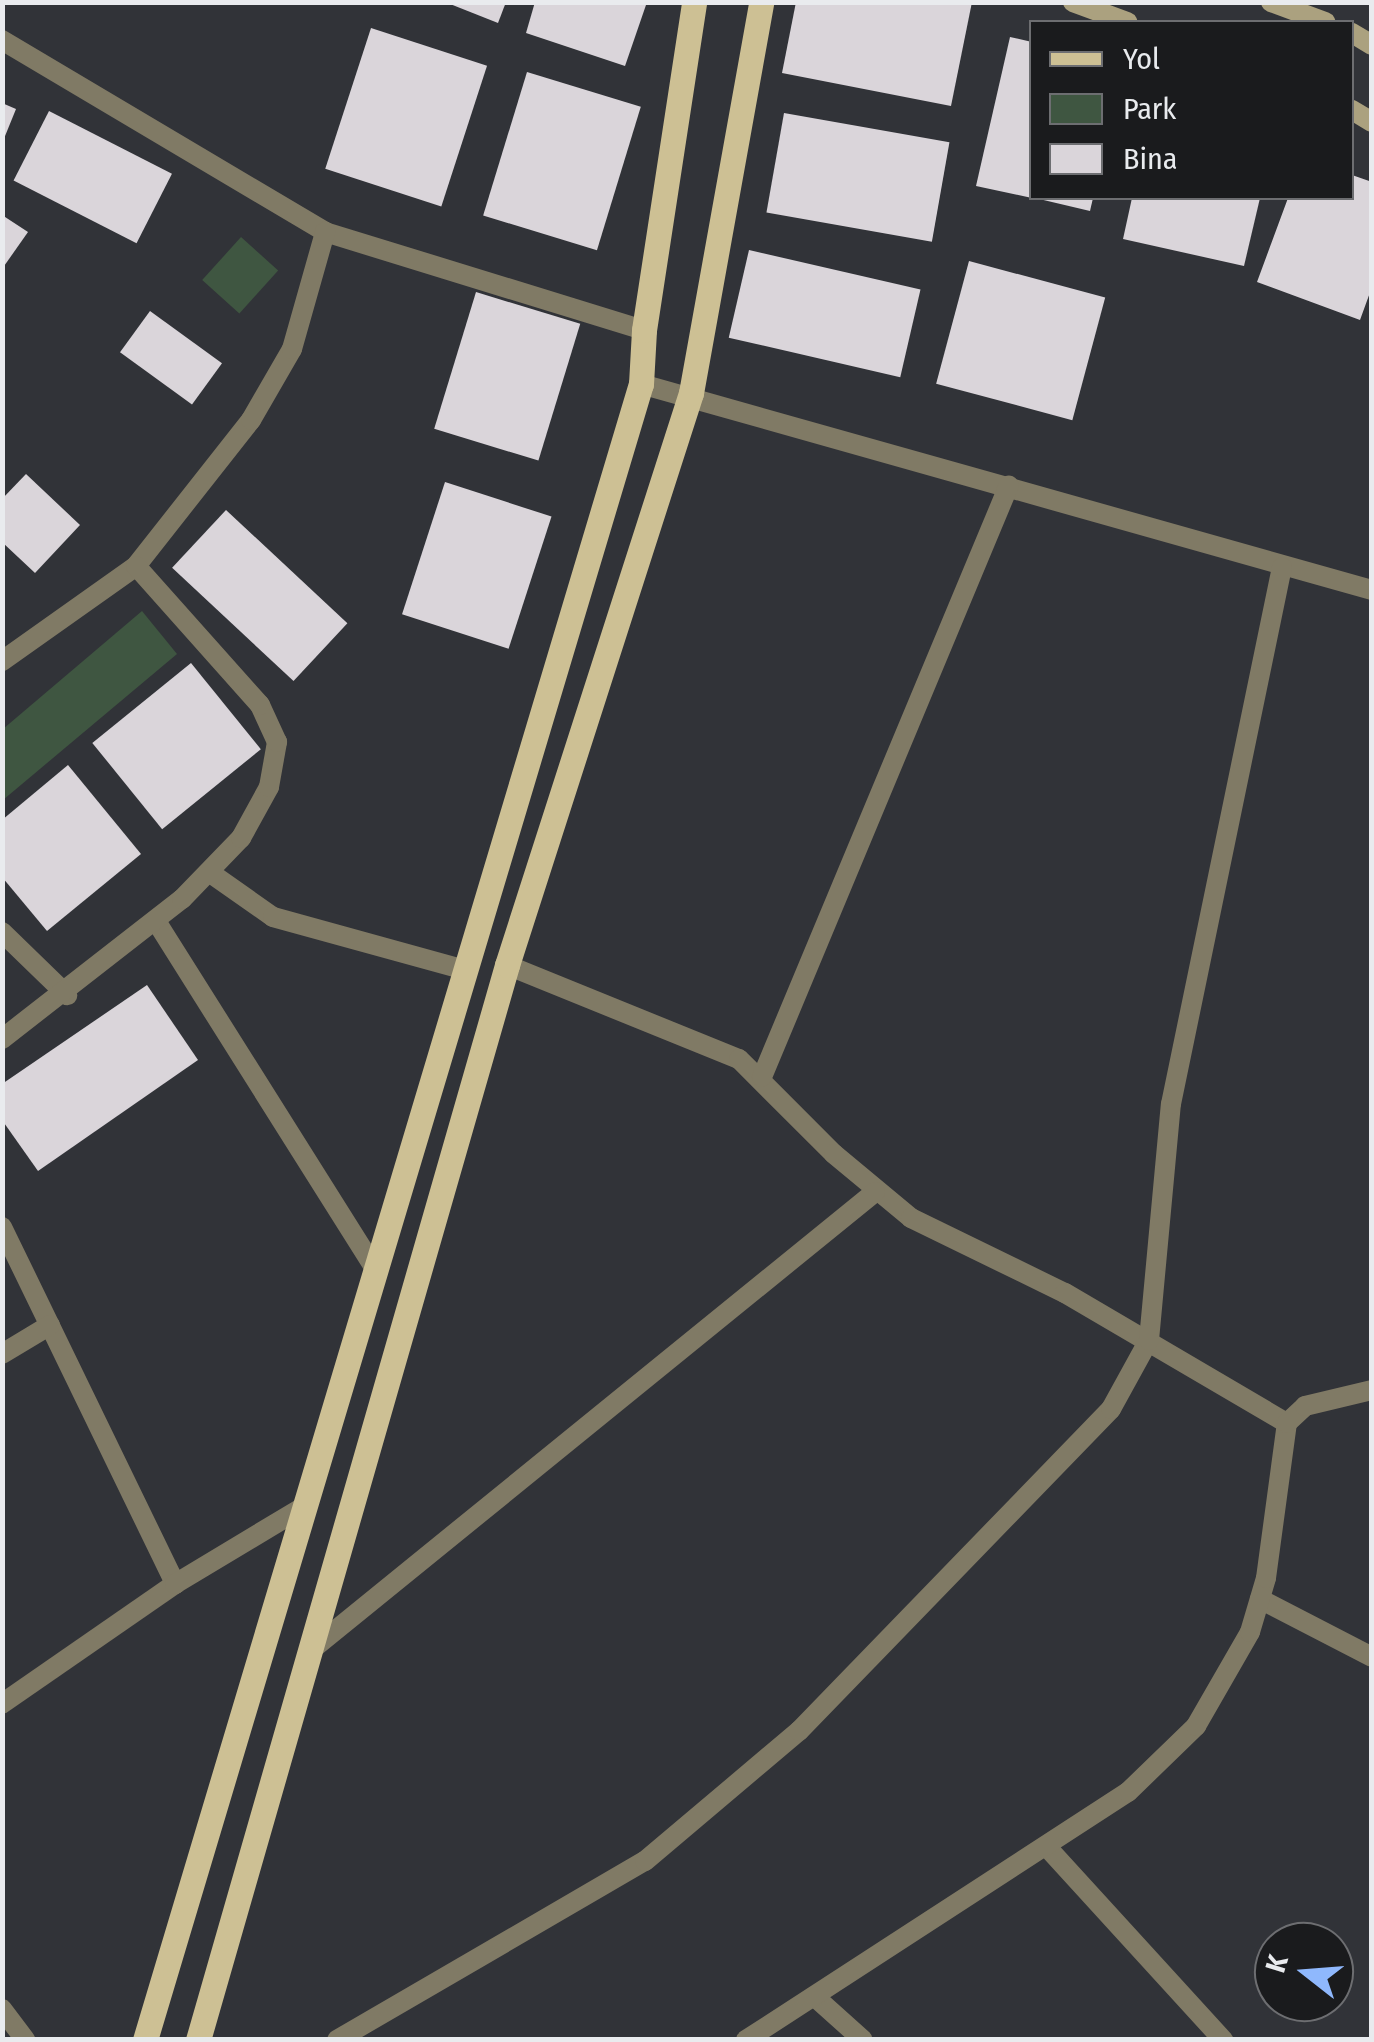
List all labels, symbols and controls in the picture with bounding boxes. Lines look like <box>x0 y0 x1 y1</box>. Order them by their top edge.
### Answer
legend <box>1029 20 1354 200</box>
text: Yol <box>1123 41 1160 77</box>
text: Park <box>1123 91 1176 127</box>
text: Bina <box>1123 141 1177 177</box>
north arrow <box>1254 1922 1354 2022</box>
text: K <box>1259 1951 1295 1976</box>

